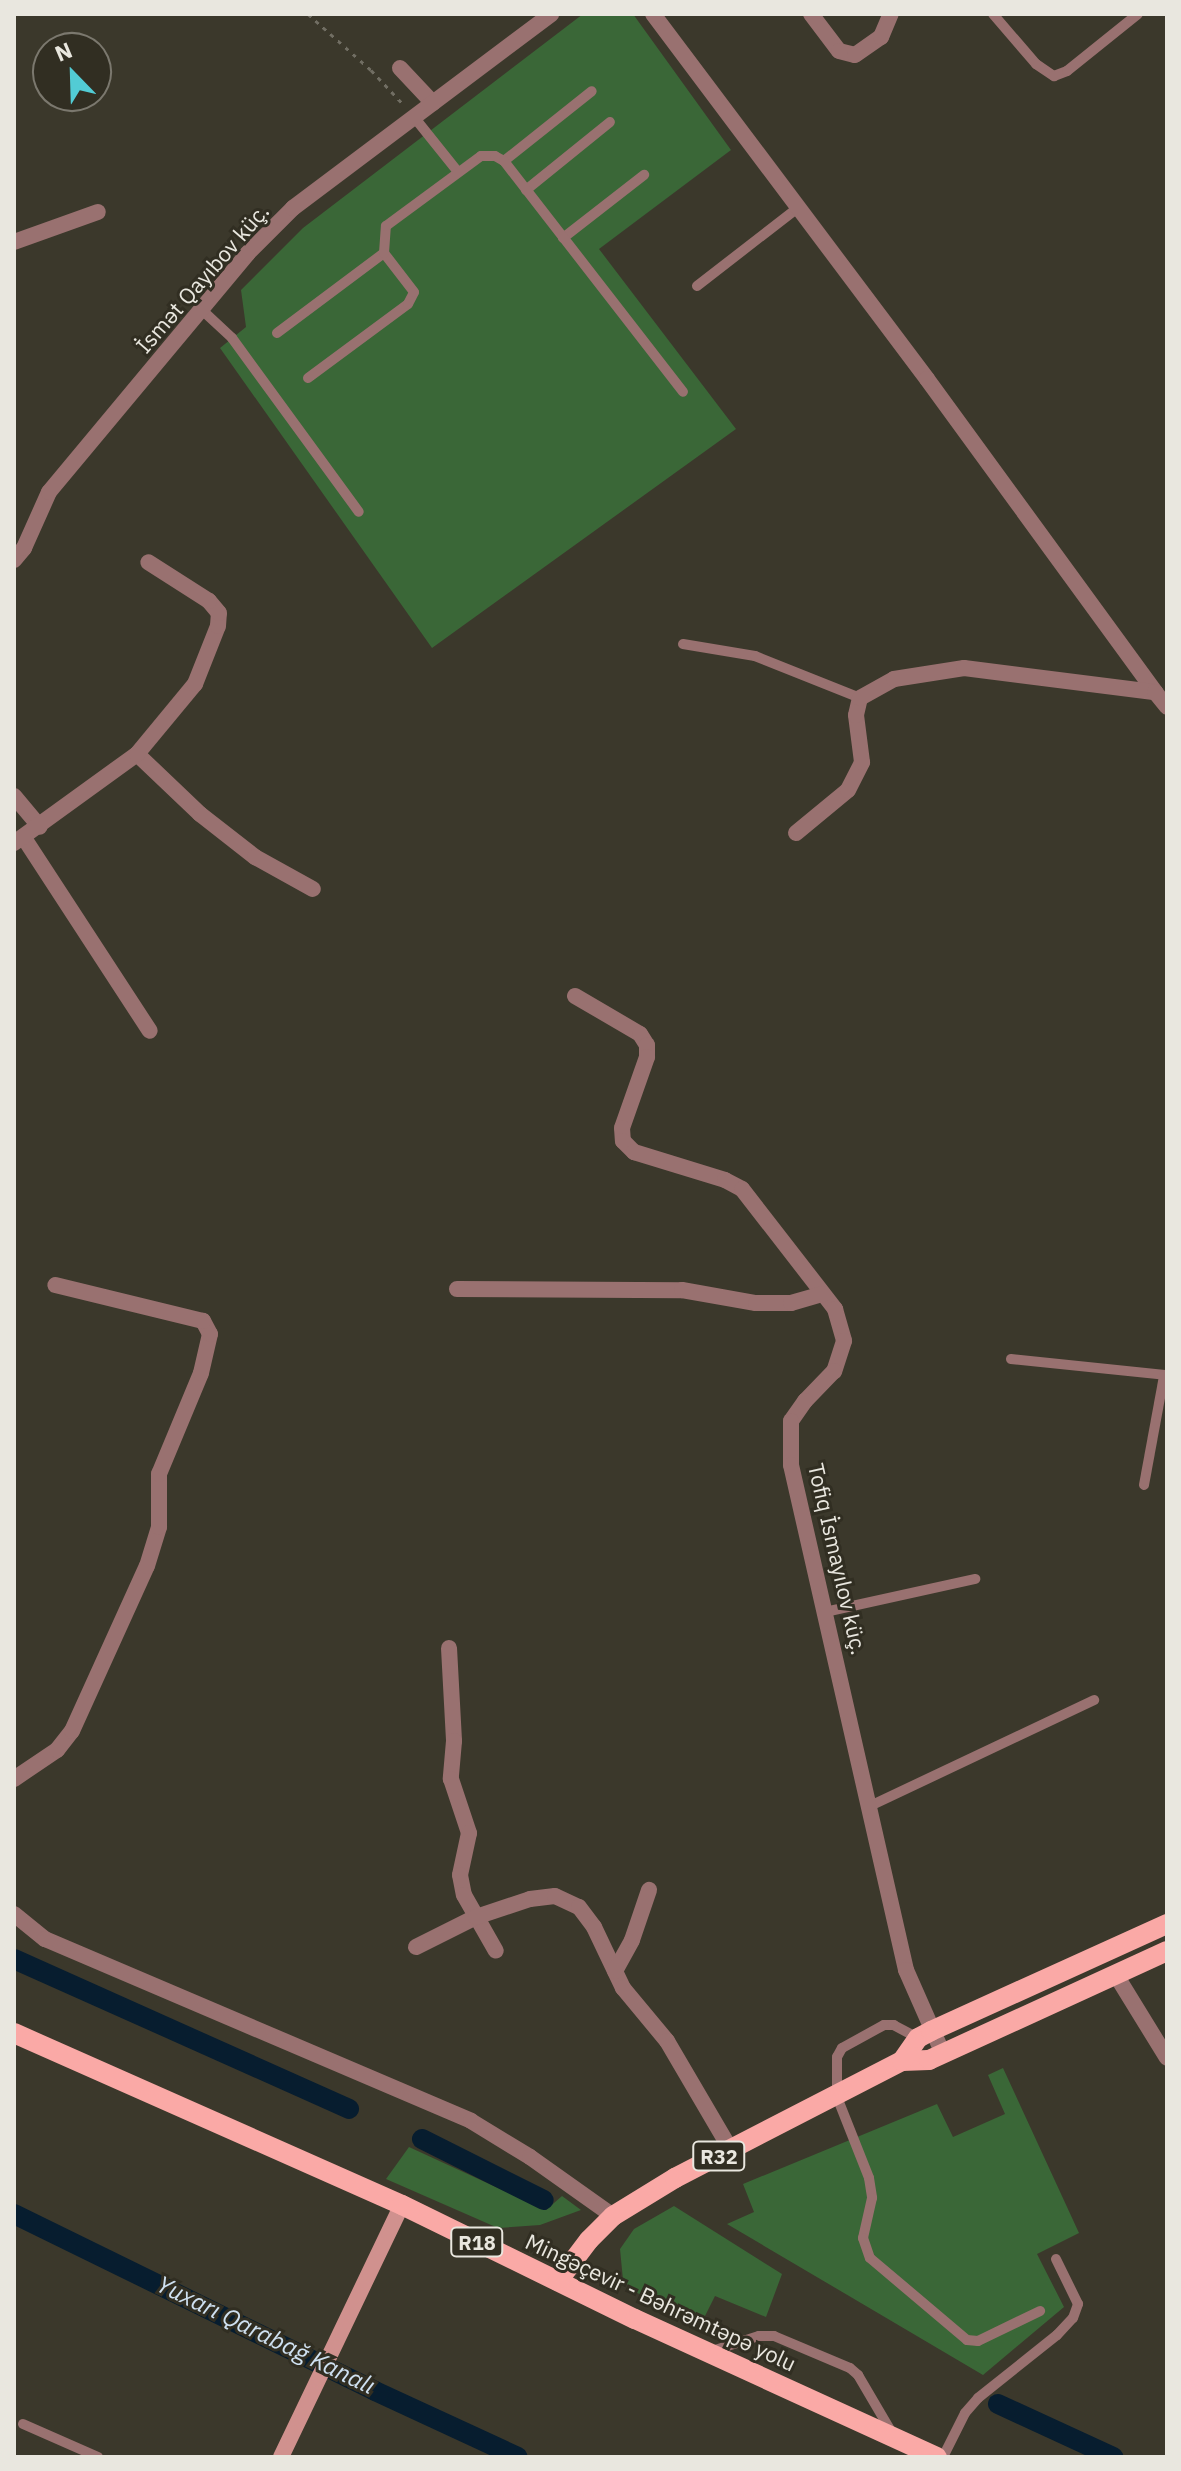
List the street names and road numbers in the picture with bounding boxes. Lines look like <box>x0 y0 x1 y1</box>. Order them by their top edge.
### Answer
street label: İsmət Qayıbov küç. <box>130 198 274 358</box>
street label: Tofiq İsmayılov küç. <box>803 1461 873 1657</box>
road number: R32 <box>691 2140 747 2172</box>
road number: R18 <box>449 2226 505 2258</box>
street label: Mingəçevir - Bəhrəmtəpə yolu <box>522 2228 800 2376</box>

